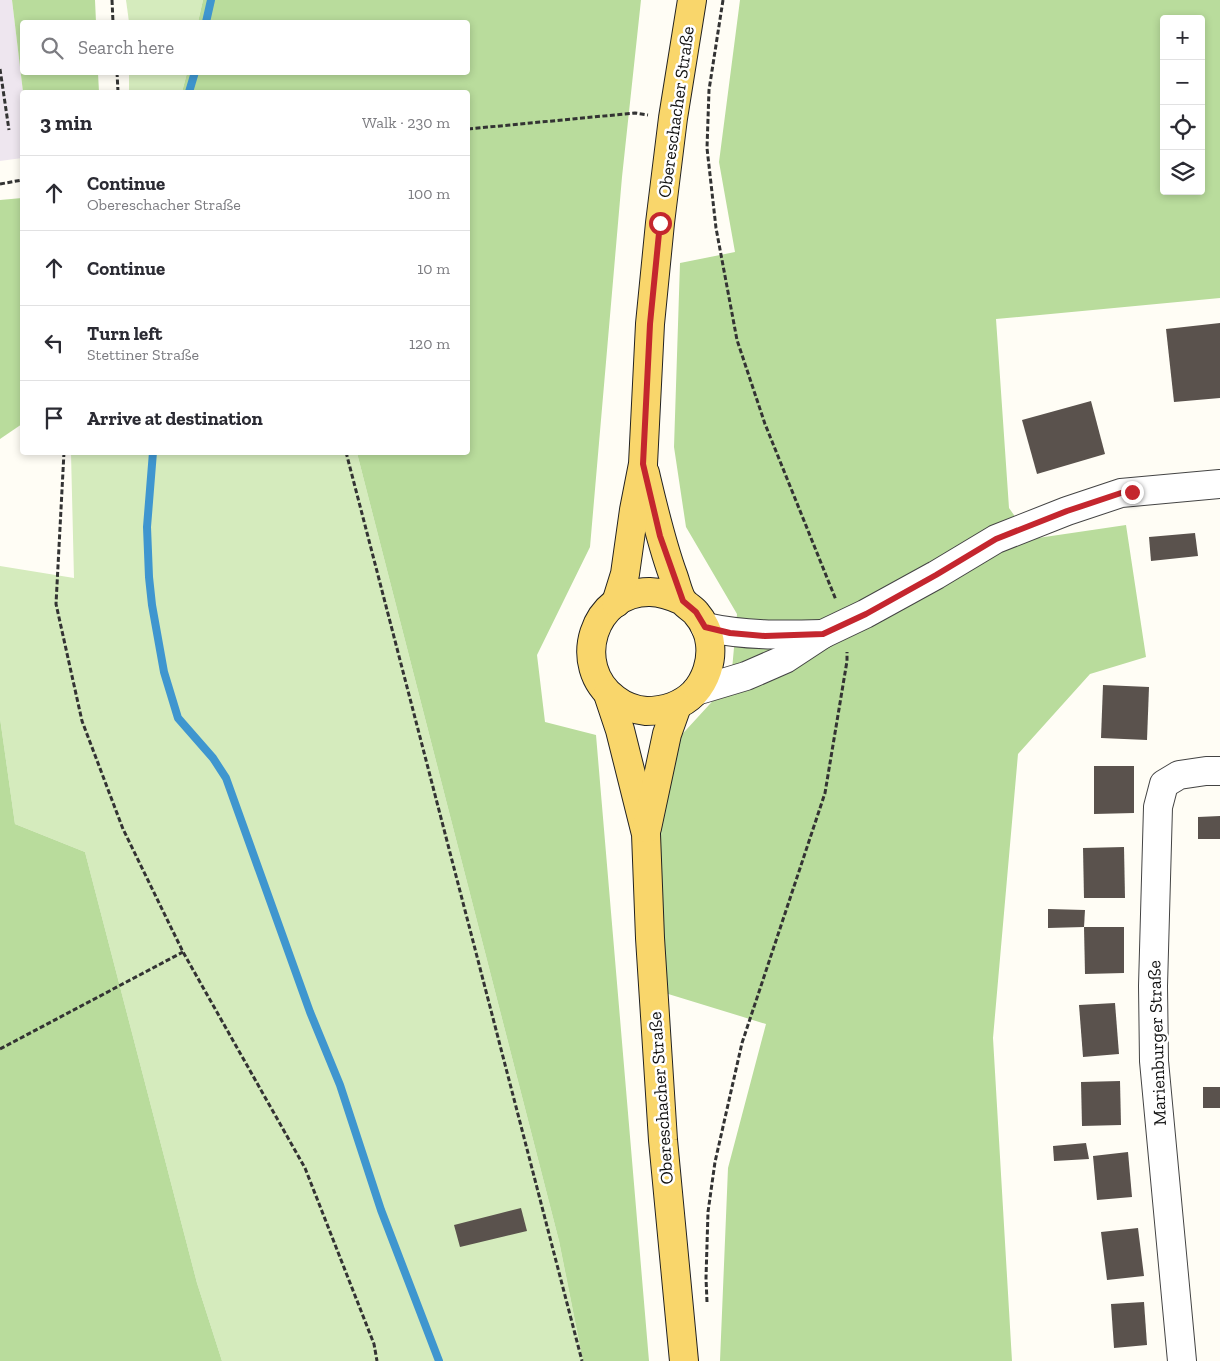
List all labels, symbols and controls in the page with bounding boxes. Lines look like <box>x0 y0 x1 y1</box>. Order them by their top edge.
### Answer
map controls <box>1160 15 1205 195</box>
button: + <box>1160 15 1205 60</box>
search box <box>20 20 470 75</box>
street label: Obereschacher Straße <box>653 25 699 199</box>
icon: search <box>38 34 66 62</box>
text: Search here <box>78 36 174 59</box>
button: − <box>1160 60 1205 105</box>
button: locate <box>1160 105 1205 150</box>
text: 3 min <box>40 110 92 135</box>
text: Walk · 230 m <box>362 113 450 132</box>
button: layers <box>1160 150 1205 195</box>
text: Continue <box>87 172 165 195</box>
icon: ahead <box>40 179 68 207</box>
text: 100 m <box>408 184 450 203</box>
text: Obereschacher Straße <box>87 195 241 214</box>
route start <box>649 212 672 235</box>
icon: ahead <box>40 254 68 282</box>
text: Continue <box>87 257 165 280</box>
text: 10 m <box>417 259 450 278</box>
text: Turn left <box>87 322 162 345</box>
icon: left <box>40 329 68 357</box>
text: 120 m <box>409 334 450 353</box>
text: Stettiner Straße <box>87 345 199 364</box>
icon: arrive <box>40 404 68 432</box>
text: Arrive at destination <box>87 407 263 430</box>
route end <box>1121 481 1144 504</box>
street label: Marienburger Straße <box>1143 960 1171 1126</box>
street label: Obereschacher Straße <box>644 1011 678 1185</box>

